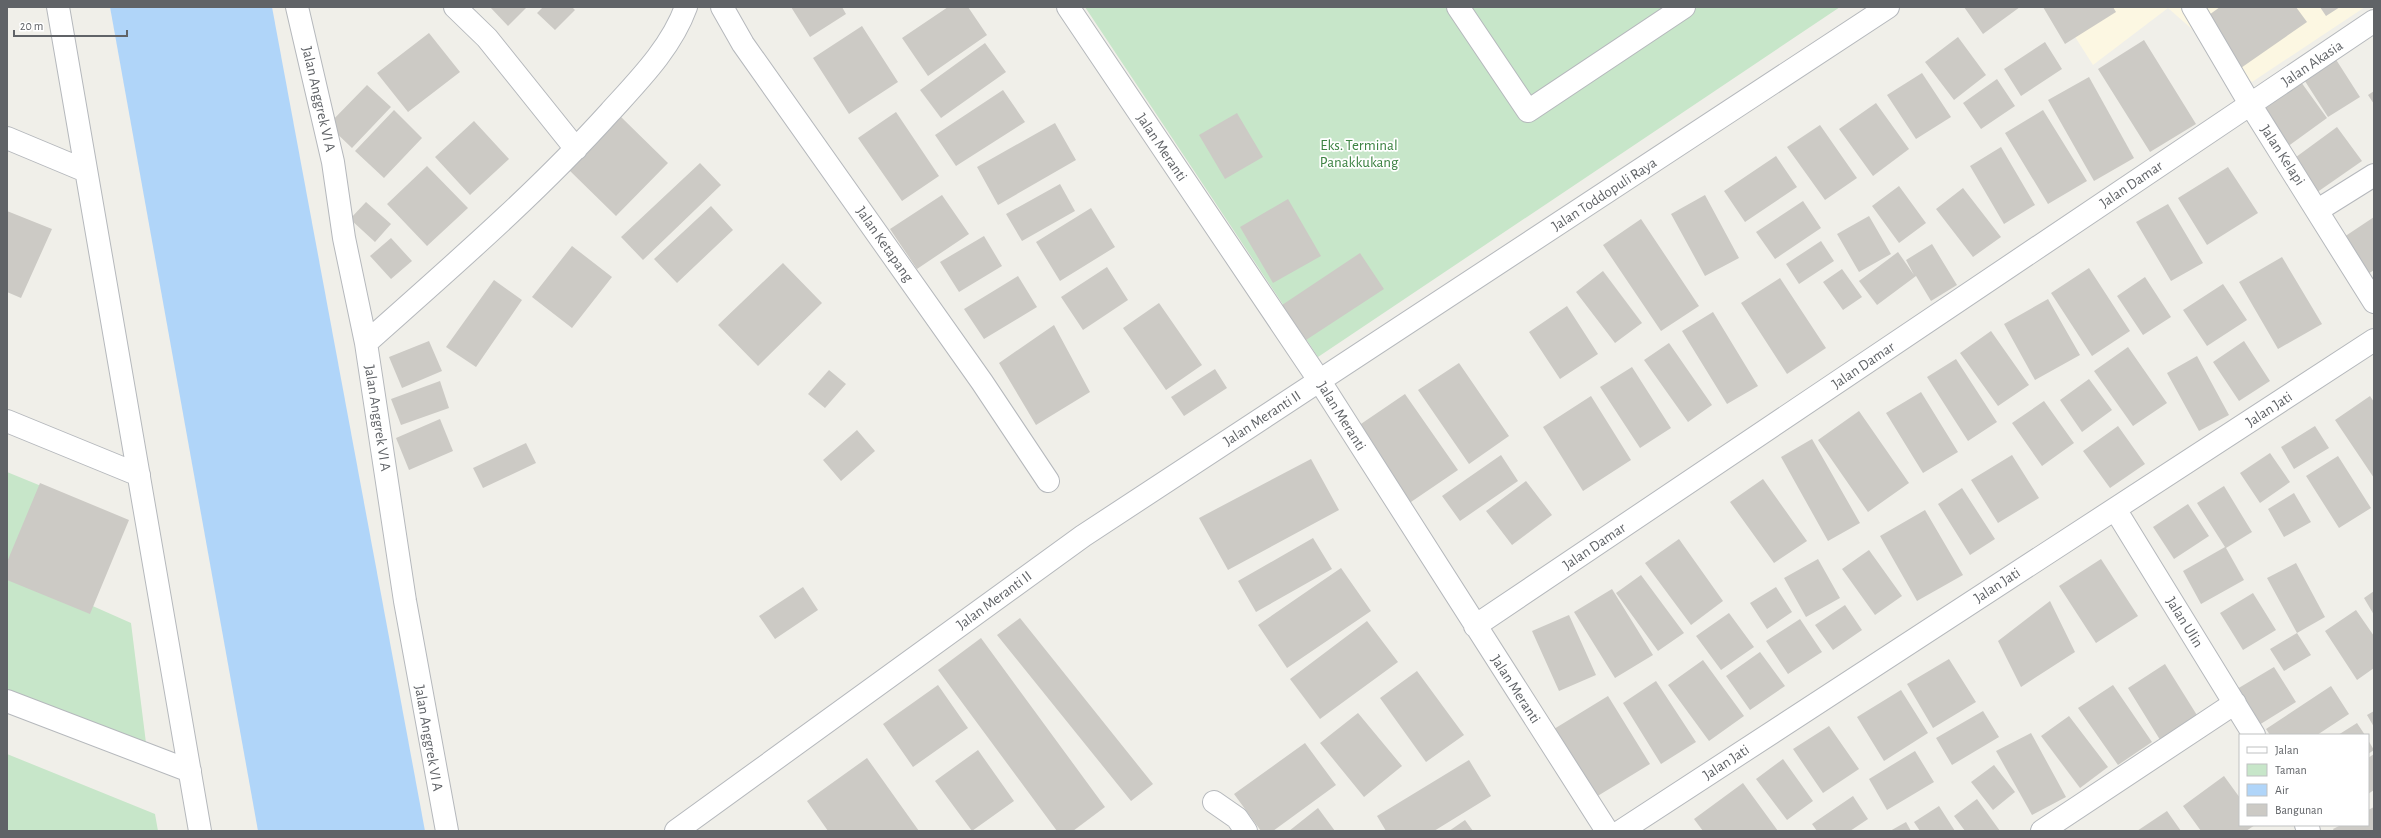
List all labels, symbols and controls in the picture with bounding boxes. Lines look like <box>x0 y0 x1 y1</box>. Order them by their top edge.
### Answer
scale bar <box>14 12 127 38</box>
text: 20 m <box>20 20 43 32</box>
street label: Jalan Akasia <box>2279 38 2346 89</box>
street label: Jalan Anggrek VI A <box>299 45 338 154</box>
street label: Jalan Meranti <box>1134 111 1190 184</box>
street label: Jalan Kelapi <box>2258 122 2308 188</box>
park label: Eks. Terminal Panakkukang <box>1320 138 1399 170</box>
street label: Jalan Toddopuli Raya <box>1549 155 1659 234</box>
street label: Jalan Damar <box>2097 158 2165 211</box>
street label: Jalan Ketapang <box>853 204 916 285</box>
street label: Jalan Damar <box>1829 339 1897 392</box>
street label: Jalan Anggrek VI A <box>362 364 393 473</box>
street label: Jalan Meranti <box>1315 379 1369 453</box>
street label: Jalan Meranti II <box>1221 388 1304 449</box>
street label: Jalan Jati <box>2244 389 2295 430</box>
street label: Jalan Damar <box>1560 520 1628 573</box>
street label: Jalan Jati <box>1972 565 2023 606</box>
street label: Jalan Meranti II <box>954 568 1035 633</box>
street label: Jalan Ulin <box>2163 594 2206 650</box>
street label: Jalan Meranti <box>1488 652 1543 726</box>
street label: Jalan Anggrek VI A <box>412 684 445 793</box>
legend <box>2239 734 2369 826</box>
street label: Jalan Jati <box>1701 742 1752 783</box>
text: Jalan <box>2275 744 2299 756</box>
text: Taman <box>2275 764 2307 776</box>
text: Air <box>2275 784 2289 796</box>
text: Bangunan <box>2275 804 2323 816</box>

